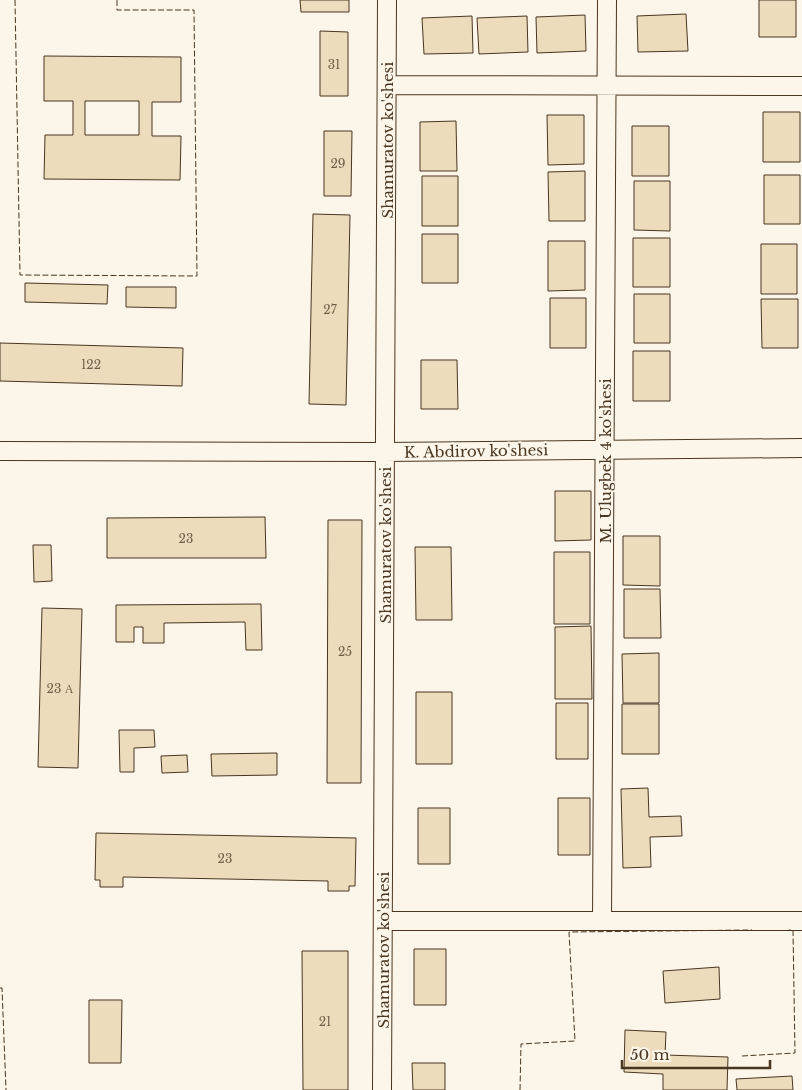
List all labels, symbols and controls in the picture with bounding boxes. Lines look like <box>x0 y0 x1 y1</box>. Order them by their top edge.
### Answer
house number: 31 <box>328 57 340 72</box>
street label: Shamuratov ko'shesi <box>378 62 397 218</box>
house number: 29 <box>330 156 346 171</box>
house number: 27 <box>323 302 338 317</box>
house number: 122 <box>81 357 101 372</box>
street label: M. Ulugbek 4 ko'shesi <box>596 378 615 544</box>
street label: K. Abdirov ko'shesi <box>404 440 548 462</box>
street label: Shamuratov ko'shesi <box>376 467 395 623</box>
house number: 23 <box>179 531 193 546</box>
house number: 25 <box>338 644 352 659</box>
house number: 23 А <box>47 681 74 696</box>
house number: 23 <box>218 851 232 866</box>
street label: Shamuratov ko'shesi <box>374 872 393 1028</box>
house number: 21 <box>319 1014 331 1029</box>
scale bar <box>622 1038 770 1070</box>
text: 50 m <box>630 1045 670 1064</box>

